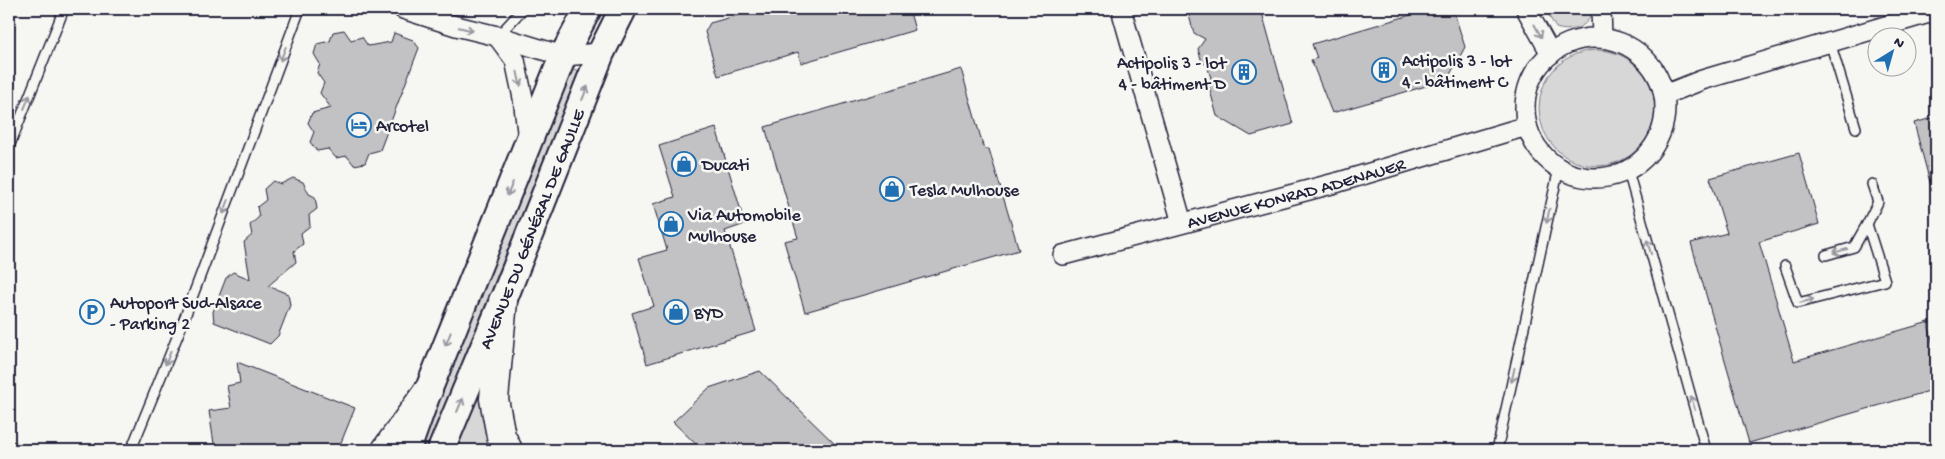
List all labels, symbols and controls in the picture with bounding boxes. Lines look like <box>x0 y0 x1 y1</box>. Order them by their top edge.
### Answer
one-way arrow <box>1533 24 1543 39</box>
one-way arrow <box>458 25 474 34</box>
north arrow <box>1868 28 1918 78</box>
text: N <box>1890 34 1907 53</box>
one-way arrow <box>278 46 287 62</box>
place label: Actipolis 3 - lot 4 - bâtiment C <box>1402 52 1513 94</box>
place label: Actipolis 3 - lot 4 - bâtiment D <box>1117 54 1228 96</box>
building icon: Actipolis 3 - lot 4 - bâtiment C <box>1371 57 1397 83</box>
building icon: Actipolis 3 - lot 4 - bâtiment D <box>1231 59 1257 85</box>
one-way arrow <box>515 70 524 86</box>
one-way arrow <box>581 86 590 101</box>
one-way arrow <box>22 95 32 110</box>
street label: AVENUE DU GÉNÉRAL DE GAULLE <box>476 106 591 353</box>
hotel icon: Arcotel <box>346 112 372 138</box>
place label: Arcotel <box>376 117 429 138</box>
shop icon: Ducati <box>671 151 697 177</box>
street label: AVENUE KONRAD ADENAUER <box>1185 155 1408 235</box>
place label: Ducati <box>701 156 750 177</box>
shop icon: Tesla Mulhouse <box>879 176 905 202</box>
one-way arrow <box>504 181 514 196</box>
place label: Tesla Mulhouse <box>909 181 1020 202</box>
one-way arrow <box>221 198 230 214</box>
place label: Via Automobile Mulhouse <box>687 206 801 248</box>
one-way arrow <box>1543 207 1553 223</box>
shop icon: Via Automobile Mulhouse <box>658 211 684 237</box>
one-way arrow <box>1644 239 1654 255</box>
one-way arrow <box>1832 247 1848 257</box>
place label: Autoport Sud-Alsace - Parking 2 <box>110 294 262 336</box>
one-way arrow <box>1799 296 1815 305</box>
parking icon: Autoport Sud-Alsace - Parking 2 <box>79 299 105 325</box>
shop icon: BYD <box>663 299 689 325</box>
place label: BYD <box>693 304 724 325</box>
one-way arrow <box>443 331 453 346</box>
one-way arrow <box>163 350 173 365</box>
one-way arrow <box>1508 366 1518 382</box>
one-way arrow <box>1688 396 1697 412</box>
one-way arrow <box>455 398 465 413</box>

